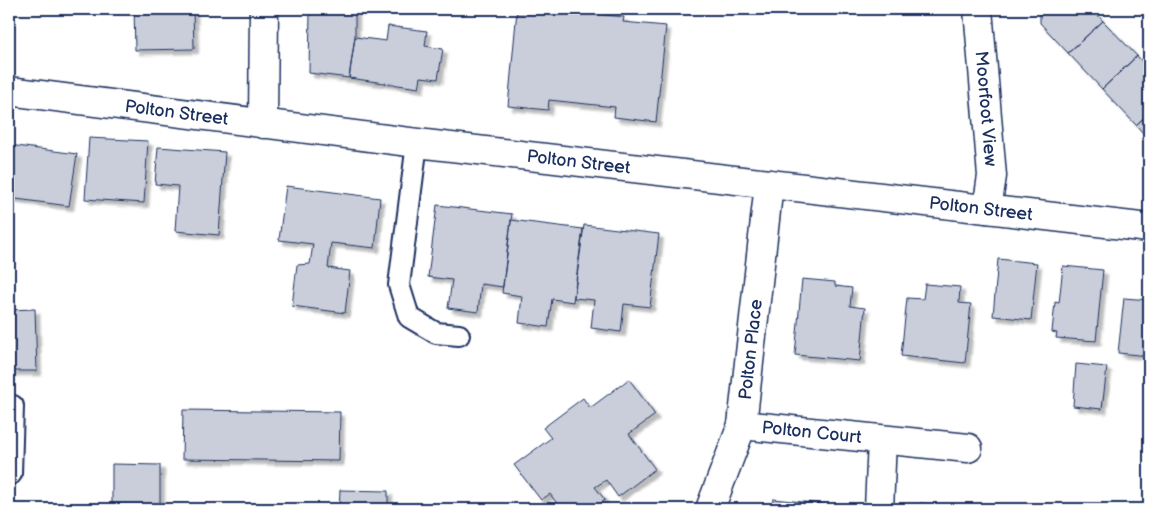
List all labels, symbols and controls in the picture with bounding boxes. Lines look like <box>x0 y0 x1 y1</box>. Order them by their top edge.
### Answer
street label: Moorfoot View <box>971 50 1001 167</box>
street label: Polton Street <box>124 96 230 130</box>
street label: Polton Street <box>526 146 632 179</box>
street label: Polton Street <box>928 193 1034 225</box>
street label: Polton Place <box>735 298 767 401</box>
street label: Polton Court <box>761 417 863 448</box>

